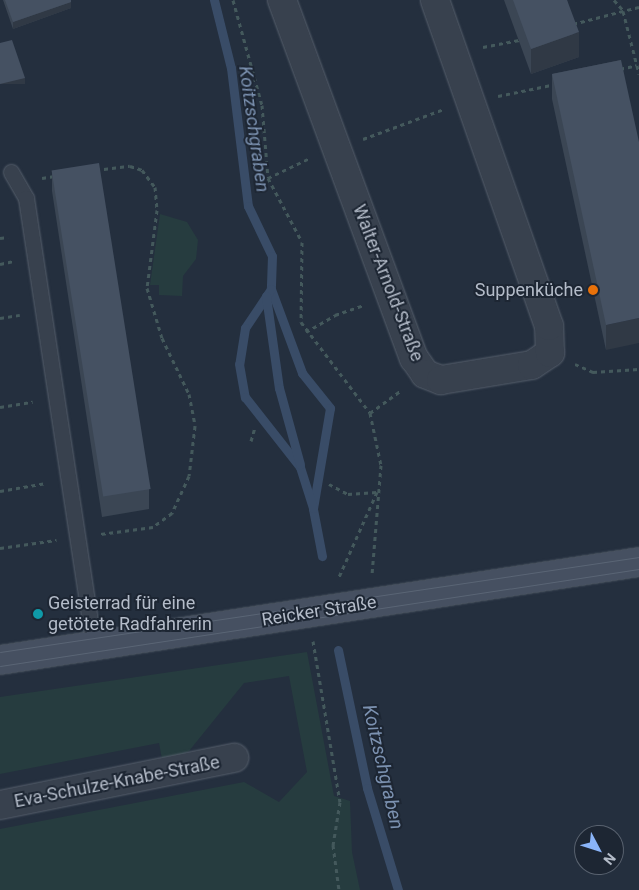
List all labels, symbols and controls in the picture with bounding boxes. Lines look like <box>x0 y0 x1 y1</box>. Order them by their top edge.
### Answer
water label: Koitzschgraben <box>234 64 274 194</box>
street label: Walter-Arnold-Straße <box>348 202 428 364</box>
place label: Suppenküche <box>475 279 583 301</box>
marker: Suppenküche <box>587 284 599 296</box>
street label: Reicker Straße <box>260 591 378 631</box>
place label: Geisterrad für eine getötete Radfahrerin <box>48 593 212 636</box>
marker: Geisterrad für eine getötete Radfahrerin <box>32 608 44 620</box>
water label: Koitzschgraben <box>358 702 408 832</box>
street label: Eva-Schulze-Knabe-Straße <box>12 751 222 813</box>
north arrow <box>574 825 624 875</box>
text: N <box>600 850 619 868</box>

